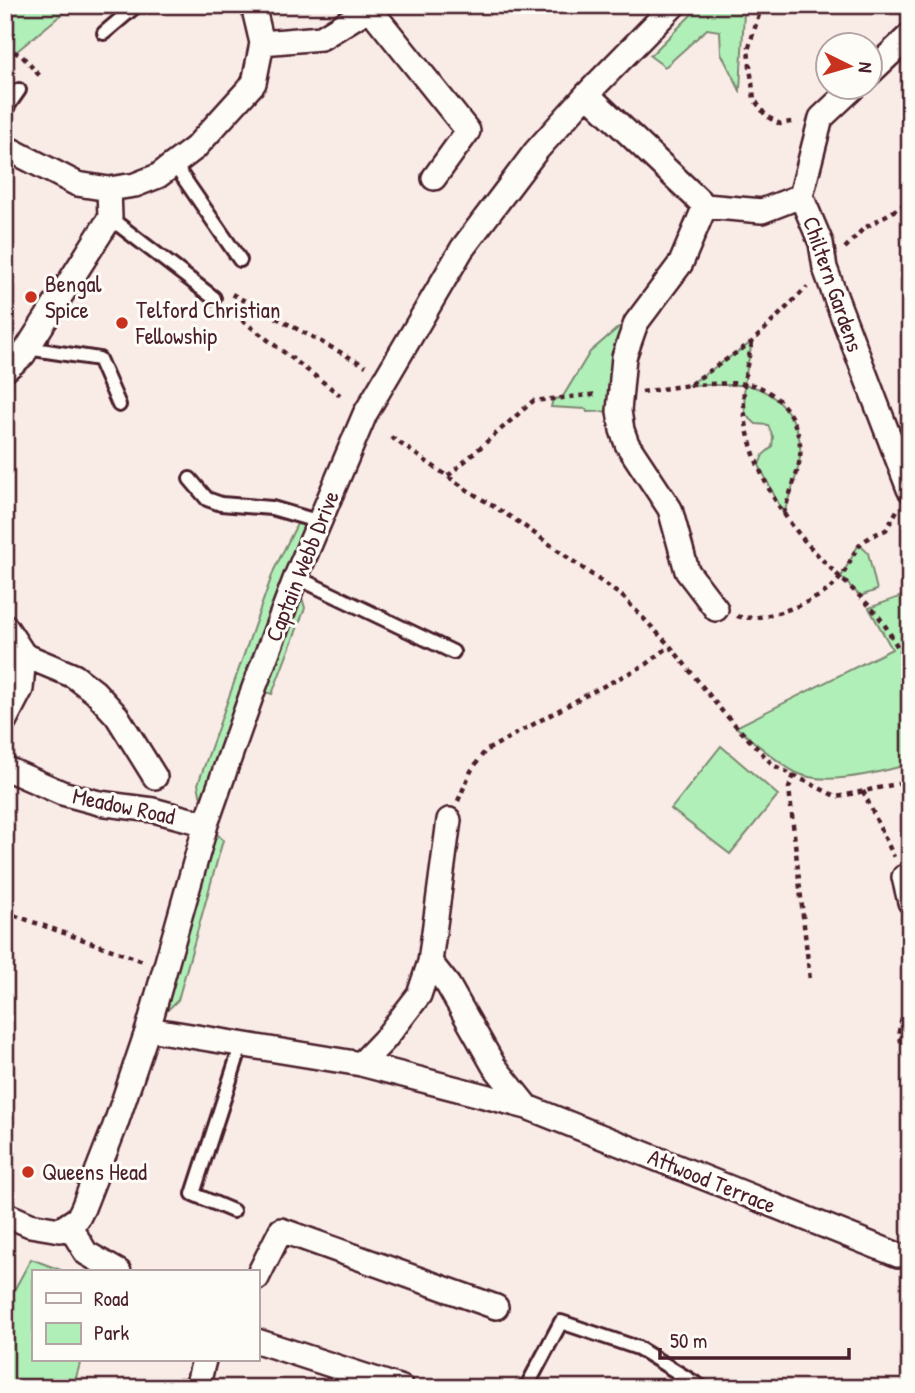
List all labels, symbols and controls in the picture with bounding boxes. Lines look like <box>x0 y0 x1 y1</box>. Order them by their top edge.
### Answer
north arrow <box>814 32 884 102</box>
text: N <box>853 61 879 74</box>
street label: Chiltern Gardens <box>796 212 871 356</box>
place label: Bengal Spice <box>45 268 102 325</box>
marker: Bengal Spice <box>23 289 39 305</box>
place label: Telford Christian Fellowship <box>135 294 280 351</box>
marker: Telford Christian Fellowship <box>114 315 130 331</box>
street label: Captain Webb Drive <box>257 486 346 646</box>
street label: Meadow Road <box>70 780 178 831</box>
street label: Attwood Terrace <box>644 1141 781 1220</box>
place label: Queens Head <box>42 1156 147 1187</box>
marker: Queens Head <box>20 1164 36 1180</box>
legend <box>32 1270 259 1362</box>
text: Road <box>94 1284 128 1313</box>
scale bar <box>660 1316 848 1360</box>
text: Park <box>94 1318 129 1347</box>
text: 50 m <box>670 1326 707 1355</box>

